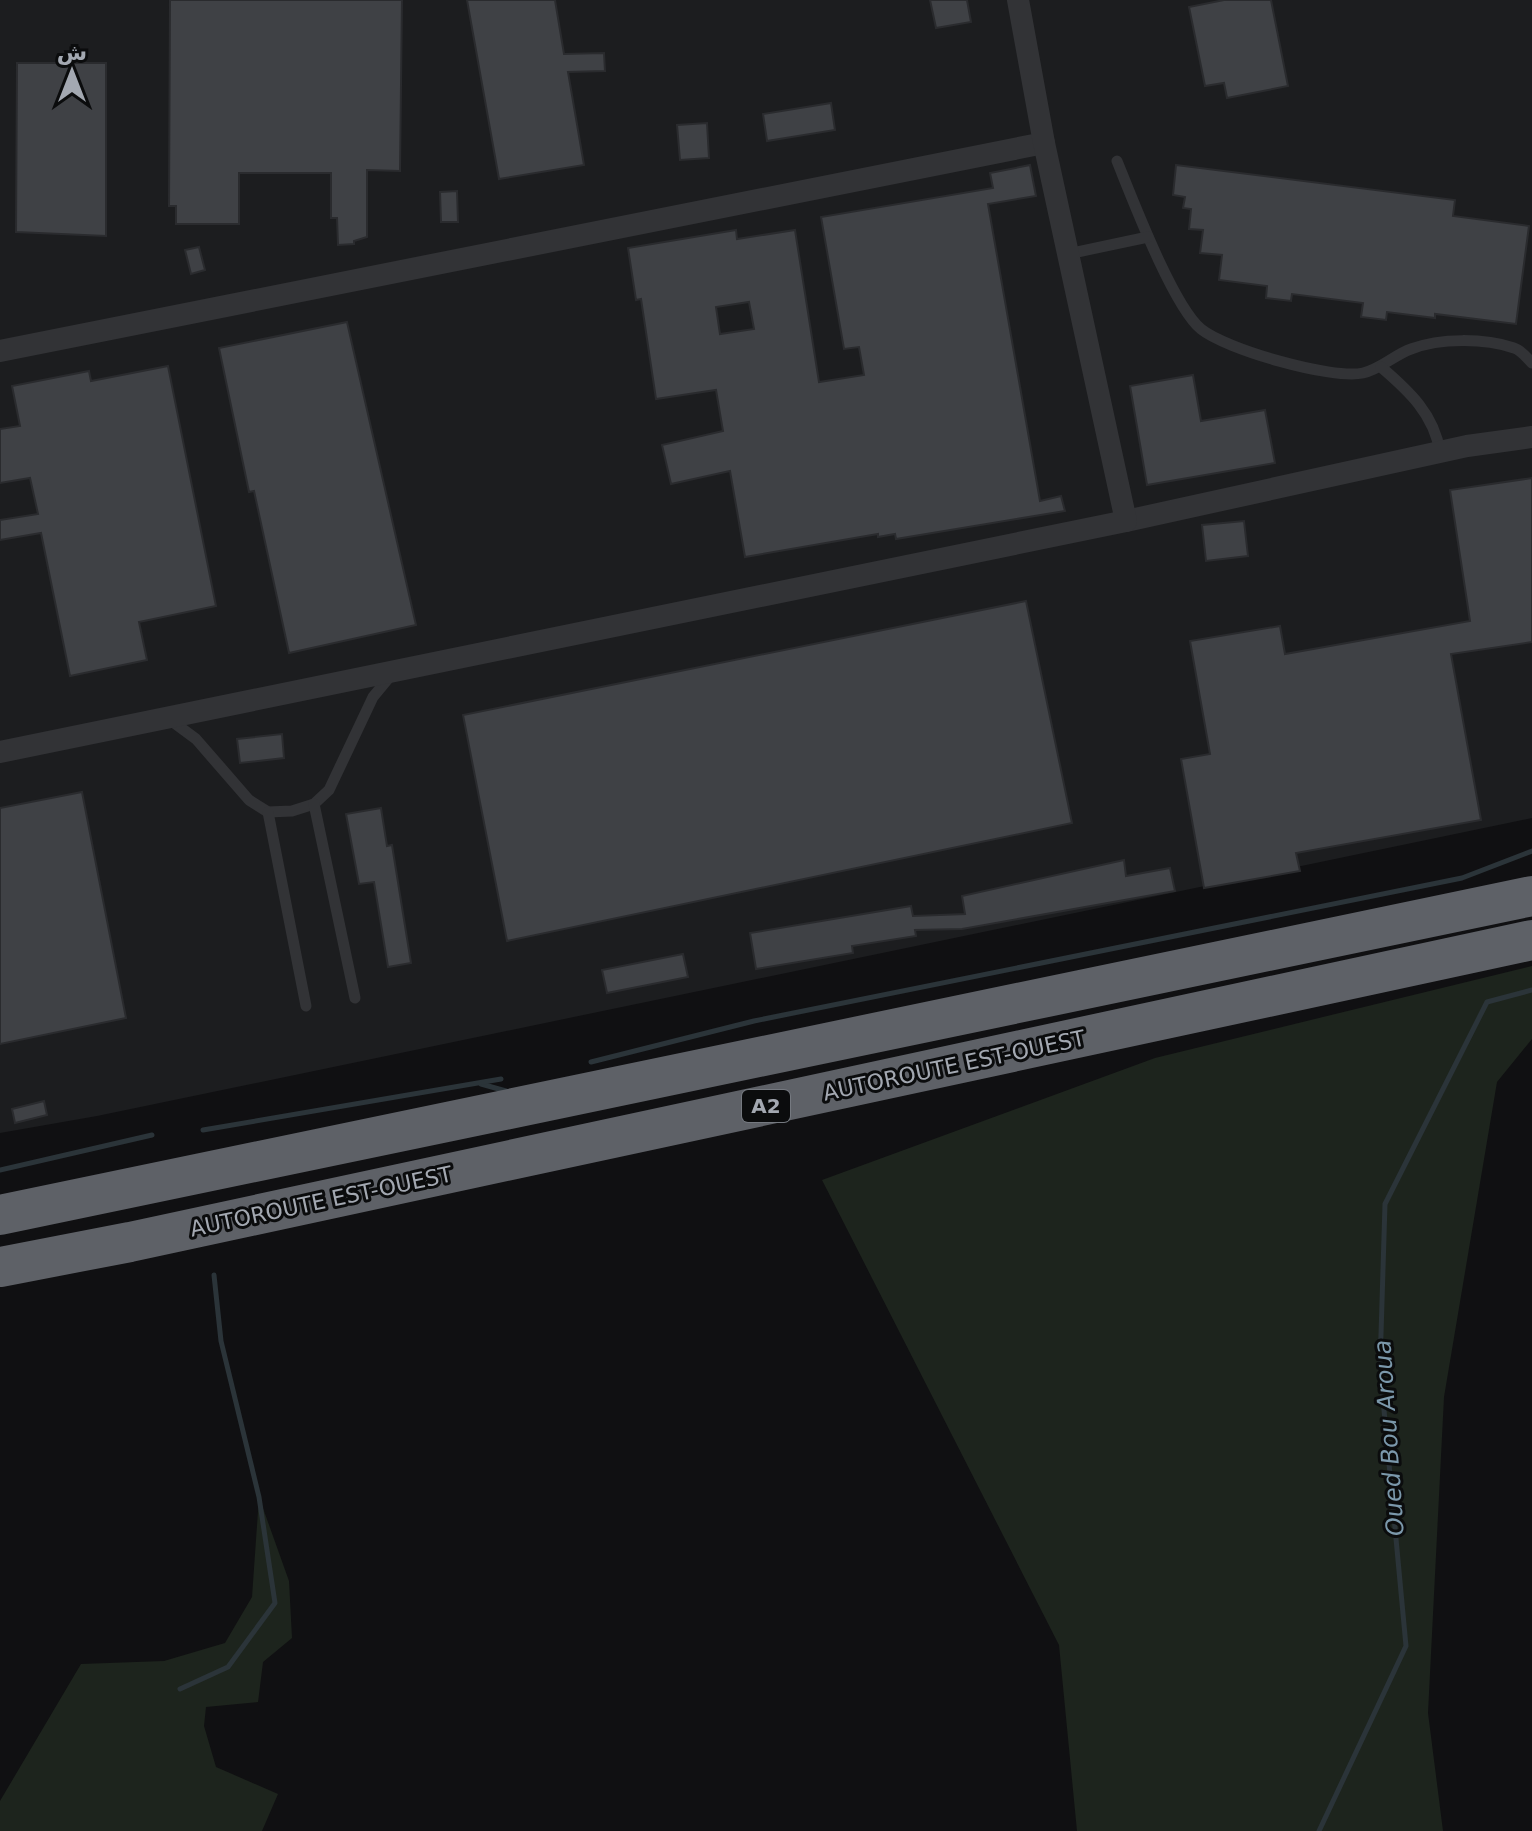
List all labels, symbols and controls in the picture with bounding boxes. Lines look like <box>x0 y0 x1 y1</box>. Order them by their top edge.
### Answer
north arrow <box>32 32 112 112</box>
text: ش <box>57 40 87 65</box>
street label: AUTOROUTE EST-OUEST <box>821 1025 1088 1106</box>
road number: A2 <box>742 1090 790 1122</box>
street label: AUTOROUTE EST-OUEST <box>188 1161 455 1242</box>
water label: Oued Bou Aroua <box>1368 1339 1410 1537</box>

